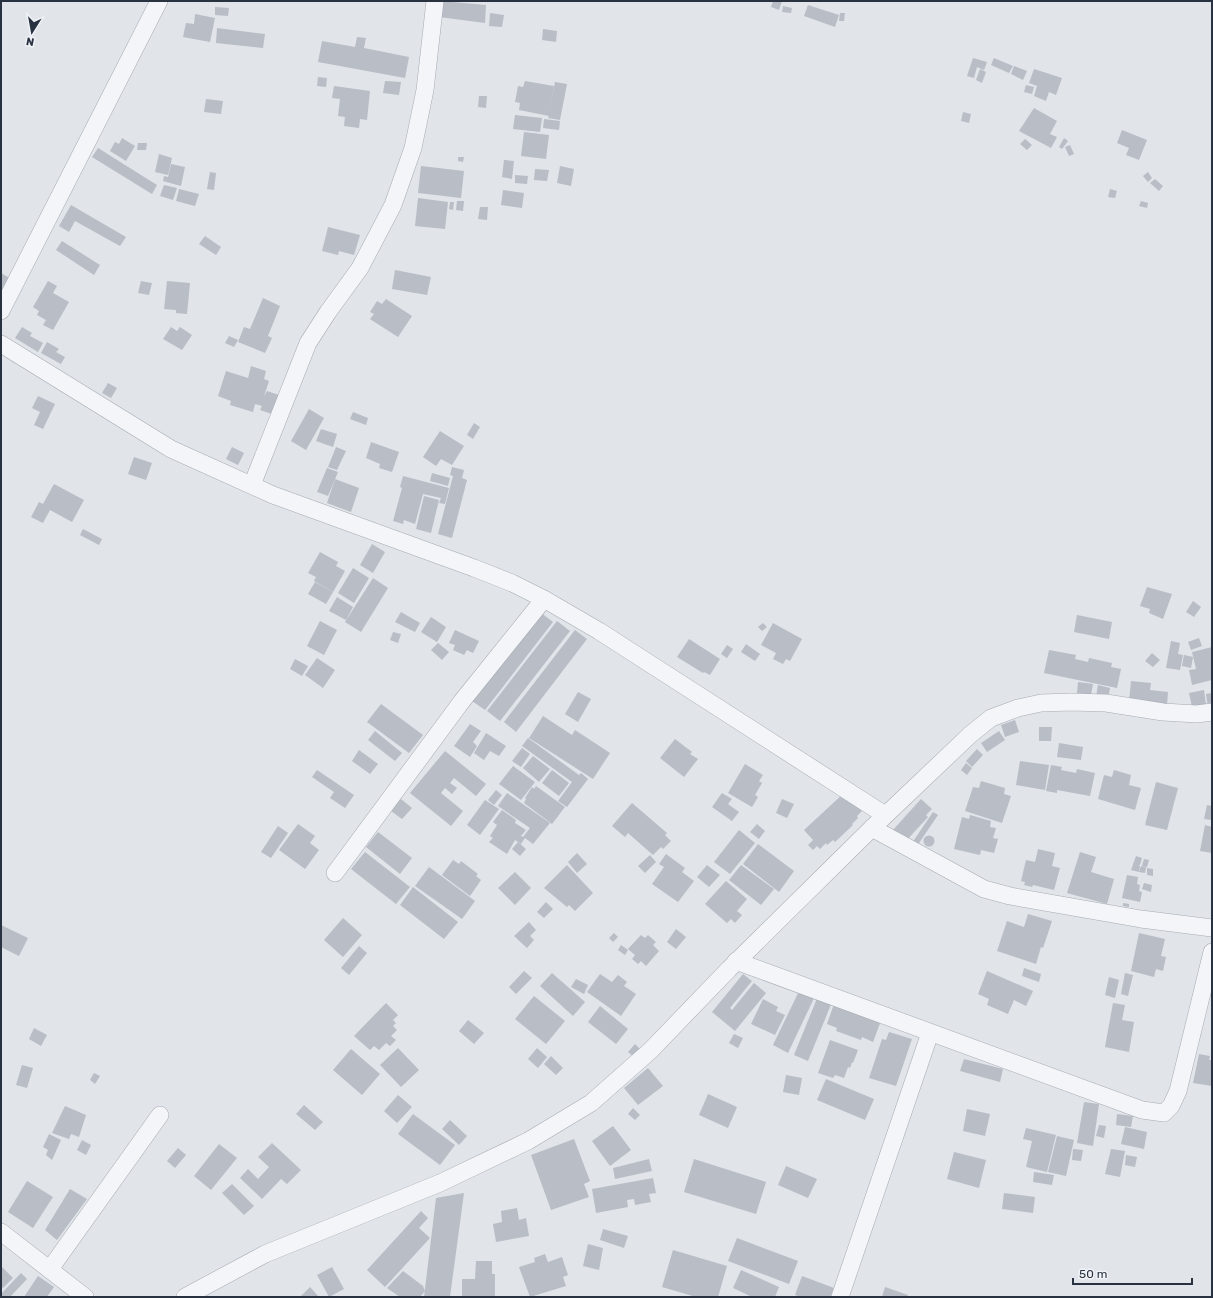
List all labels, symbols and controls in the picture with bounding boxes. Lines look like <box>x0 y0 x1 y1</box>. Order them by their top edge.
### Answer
north arrow <box>12 12 52 52</box>
text: N <box>25 34 35 48</box>
scale bar <box>1073 1260 1192 1286</box>
text: 50 m <box>1079 1267 1107 1281</box>

